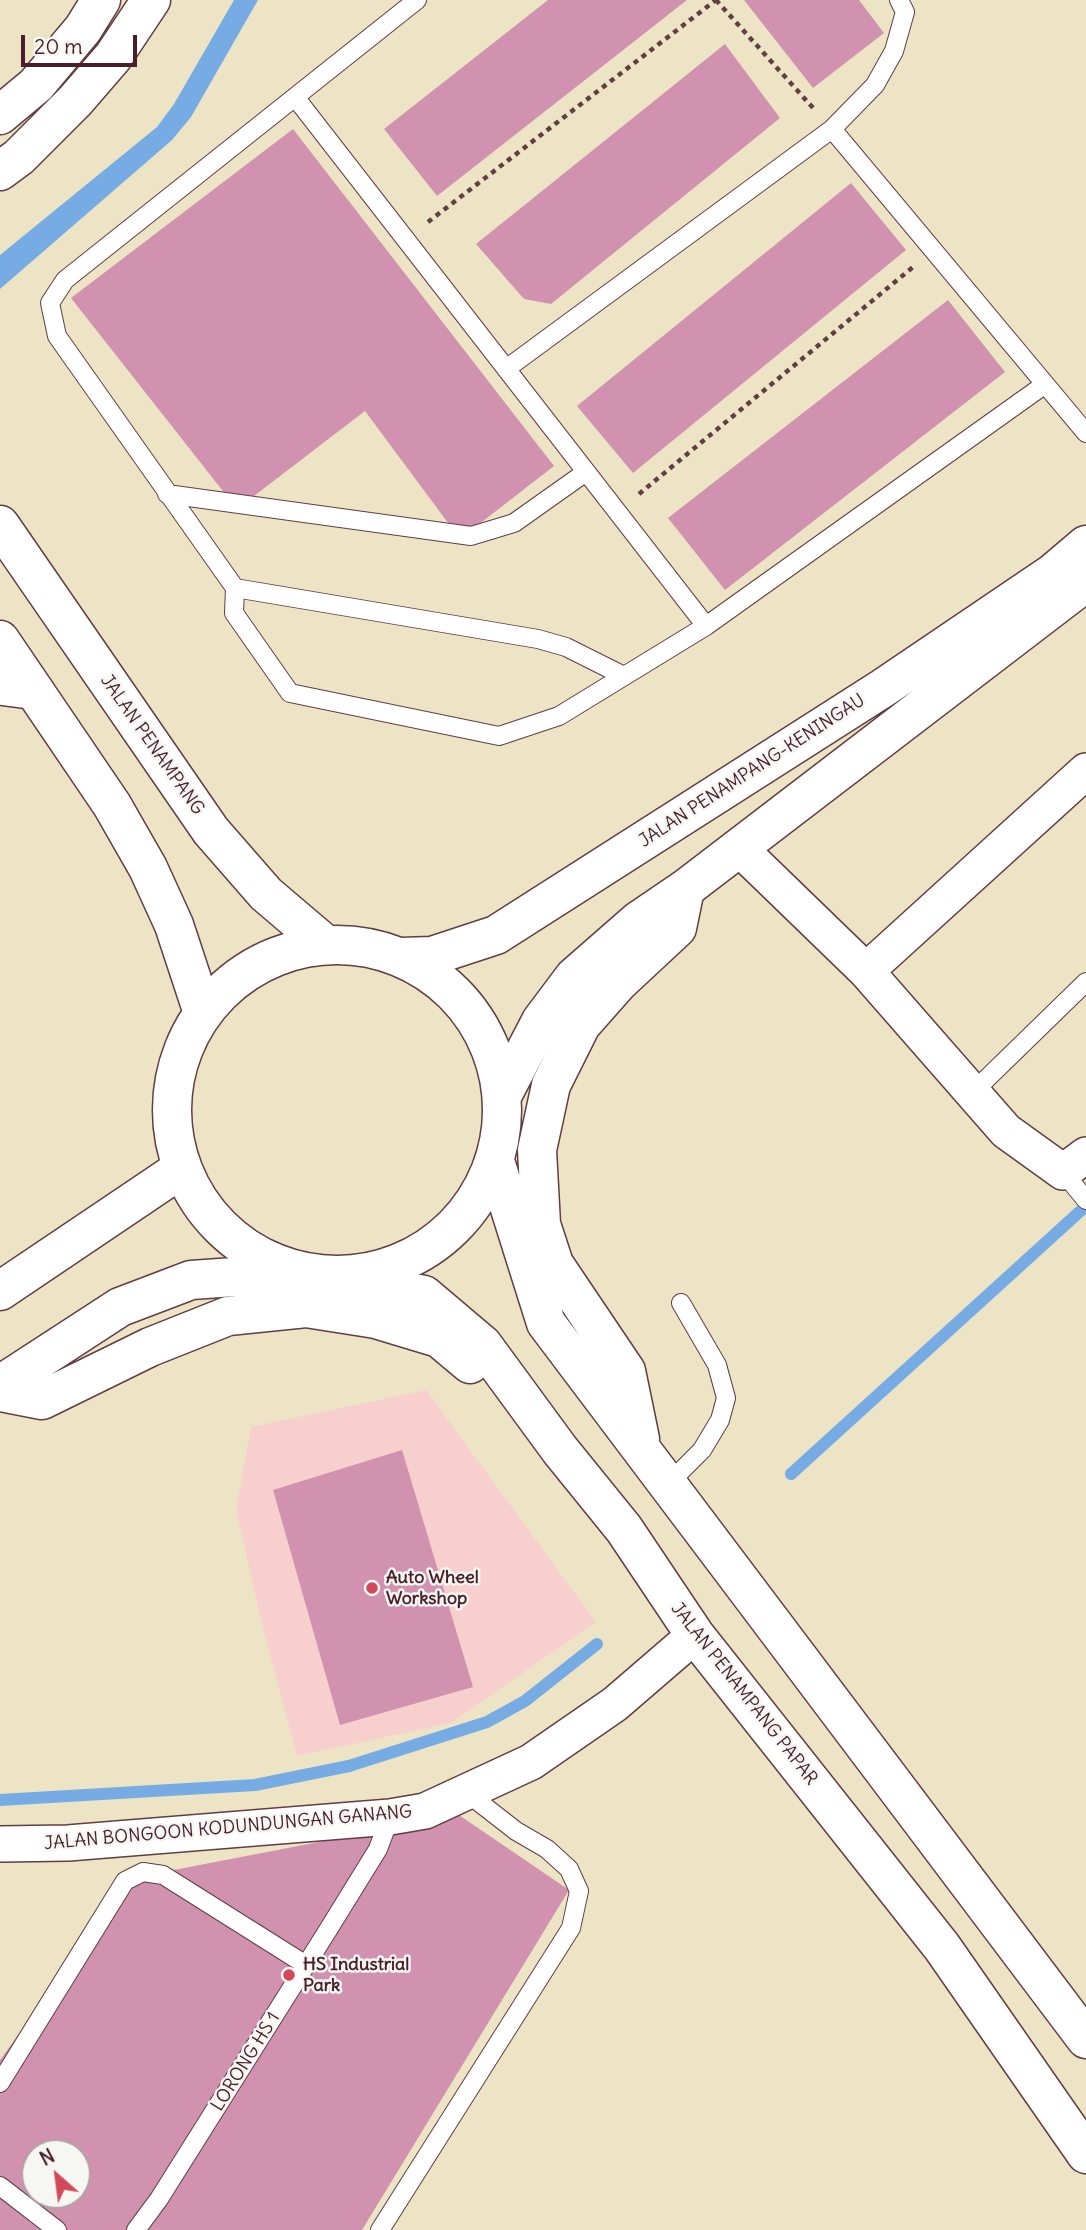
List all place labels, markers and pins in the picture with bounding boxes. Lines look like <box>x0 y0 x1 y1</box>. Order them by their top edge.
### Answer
place label: Auto Wheel Workshop <box>386 1567 479 1610</box>
marker: Auto Wheel Workshop <box>364 1580 380 1596</box>
place label: HS Industrial Park <box>303 1954 409 1996</box>
marker: HS Industrial Park <box>281 1967 297 1983</box>

